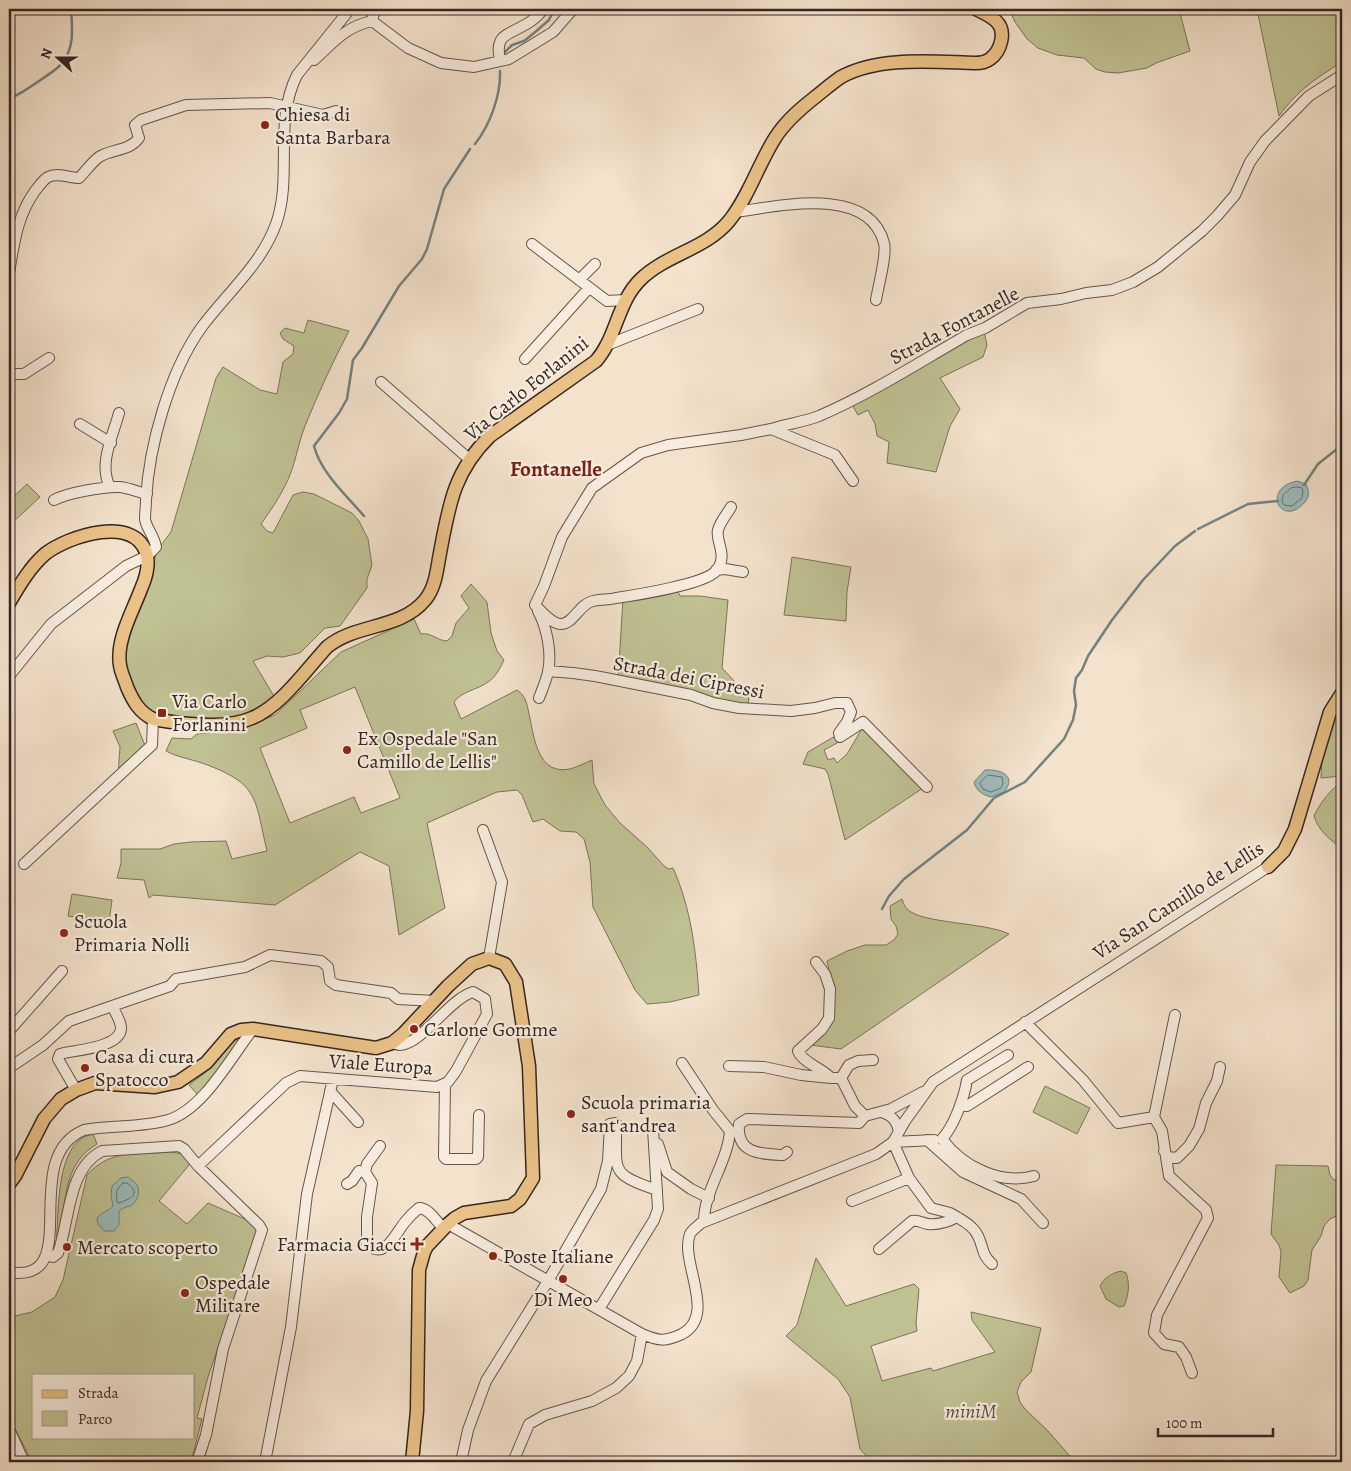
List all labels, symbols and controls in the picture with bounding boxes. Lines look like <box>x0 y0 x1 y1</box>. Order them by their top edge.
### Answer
north arrow <box>32 32 82 82</box>
text: N <box>36 45 57 62</box>
place label: Chiesa di Santa Barbara <box>275 101 391 151</box>
marker: Chiesa di Santa Barbara <box>259 119 271 131</box>
street label: Strada Fontanelle <box>885 280 1024 371</box>
street label: Via Carlo Forlanini <box>458 330 594 448</box>
district label: Fontanelle <box>510 455 602 483</box>
street label: Strada dei Cipressi <box>611 650 767 705</box>
place label: Via Carlo Forlanini <box>171 688 247 738</box>
marker: Via Carlo Forlanini <box>156 707 168 719</box>
place label: Ex Ospedale "San Camillo de Lellis" <box>357 725 498 775</box>
marker: Ex Ospedale "San Camillo de Lellis" <box>341 744 353 756</box>
street label: Via San Camillo de Lellis <box>1087 835 1269 966</box>
place label: Scuola Primaria Nolli <box>74 908 190 958</box>
marker: Scuola Primaria Nolli <box>58 927 70 939</box>
place label: Carlone Gomme <box>424 1016 557 1043</box>
marker: Carlone Gomme <box>408 1023 420 1035</box>
place label: Casa di cura Spatocco <box>95 1043 195 1093</box>
street label: Viale Europa <box>327 1047 434 1082</box>
marker: Casa di cura Spatocco <box>79 1062 91 1074</box>
place label: Scuola primaria sant'andrea <box>581 1089 712 1139</box>
marker: Scuola primaria sant'andrea <box>565 1108 577 1120</box>
place label: Farmacia Giacci <box>277 1231 407 1258</box>
place label: Mercato scoperto <box>77 1234 218 1261</box>
marker: Farmacia Giacci <box>411 1238 423 1250</box>
marker: Mercato scoperto <box>61 1241 73 1253</box>
place label: Poste Italiane <box>503 1243 614 1270</box>
marker: Poste Italiane <box>487 1250 499 1262</box>
place label: Ospedale Militare <box>195 1269 270 1319</box>
marker: Di Meo <box>557 1273 569 1285</box>
place label: Di Meo <box>533 1286 593 1313</box>
marker: Ospedale Militare <box>179 1287 191 1299</box>
legend <box>32 1374 195 1438</box>
text: Strada <box>78 1383 119 1403</box>
park label: miniM <box>945 1398 997 1425</box>
scale bar <box>1158 1406 1274 1438</box>
text: Parco <box>78 1409 112 1429</box>
text: 100 m <box>1166 1413 1203 1433</box>

